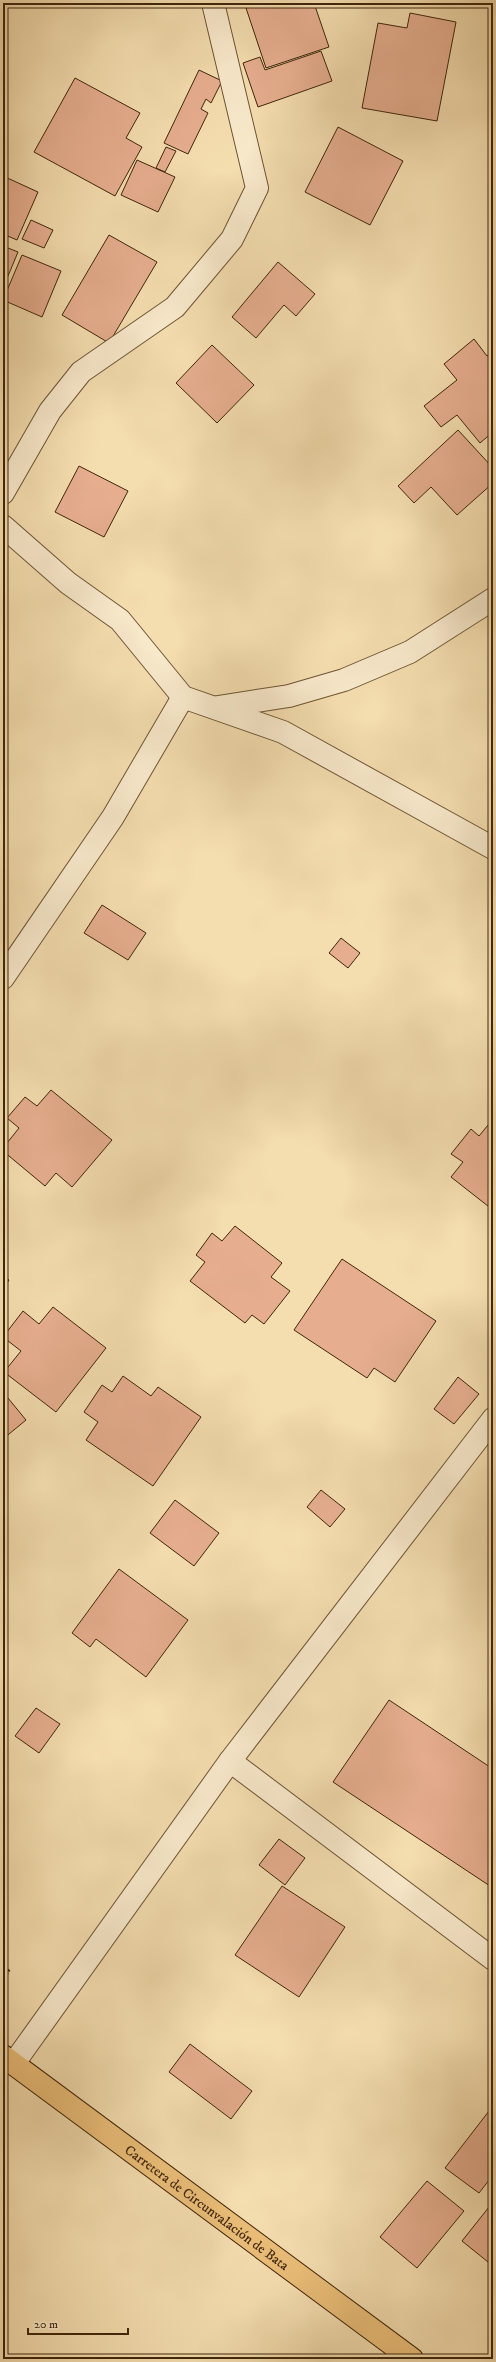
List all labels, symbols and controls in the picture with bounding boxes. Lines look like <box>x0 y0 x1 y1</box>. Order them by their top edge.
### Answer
street label: Carretera de Circunvalación de Bata <box>121 2141 292 2275</box>
scale bar <box>28 2310 128 2336</box>
text: 20 m <box>34 2317 58 2332</box>

